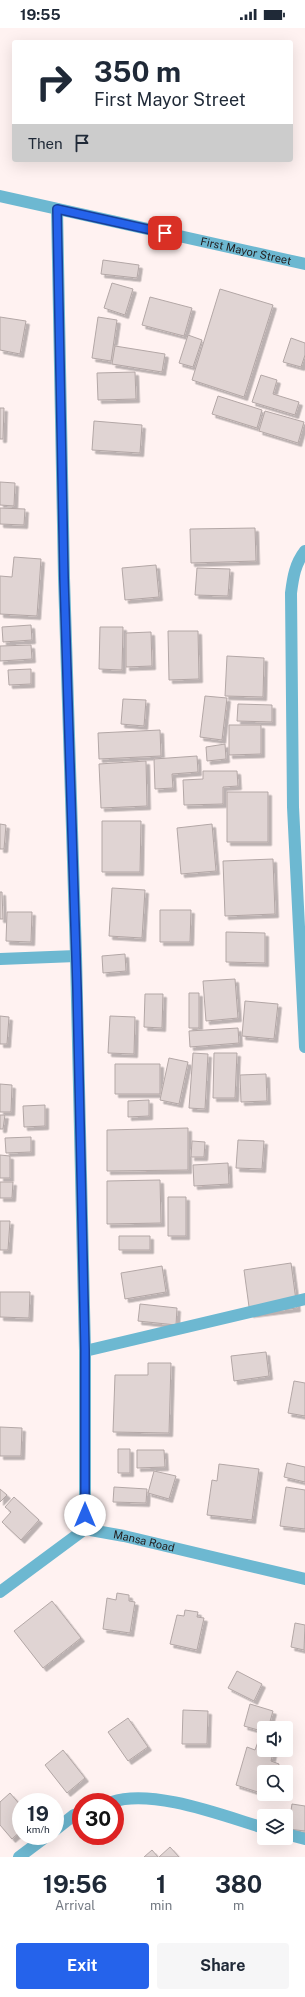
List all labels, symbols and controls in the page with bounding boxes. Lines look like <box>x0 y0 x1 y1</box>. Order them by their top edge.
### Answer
text: 19:55 <box>20 6 61 23</box>
text: 350 m <box>94 55 181 88</box>
icon: right <box>28 56 80 108</box>
text: First Mayor Street <box>94 89 246 110</box>
icon: arrive <box>71 132 93 154</box>
text: Then <box>28 135 63 152</box>
pin <box>148 216 182 250</box>
icon: arrive <box>154 222 176 244</box>
street label: First Mayor Street <box>199 235 293 267</box>
position arrow <box>64 1494 106 1536</box>
street label: Mansa Road <box>112 1528 176 1554</box>
map controls <box>257 1721 293 1845</box>
button: sound <box>257 1721 293 1757</box>
button: search <box>257 1765 293 1801</box>
speed limit sign: 30 <box>72 1793 124 1845</box>
text: 19 <box>27 1802 49 1826</box>
button: layers <box>257 1809 293 1845</box>
text: km/h <box>26 1823 50 1835</box>
text: 19:56 <box>43 1870 107 1898</box>
text: 1 <box>156 1870 166 1898</box>
text: 380 <box>215 1870 262 1898</box>
text: Arrival <box>55 1898 95 1913</box>
text: min <box>150 1898 172 1913</box>
text: m <box>233 1898 244 1913</box>
button: Exit <box>16 1943 149 1989</box>
button: Share <box>157 1943 289 1989</box>

